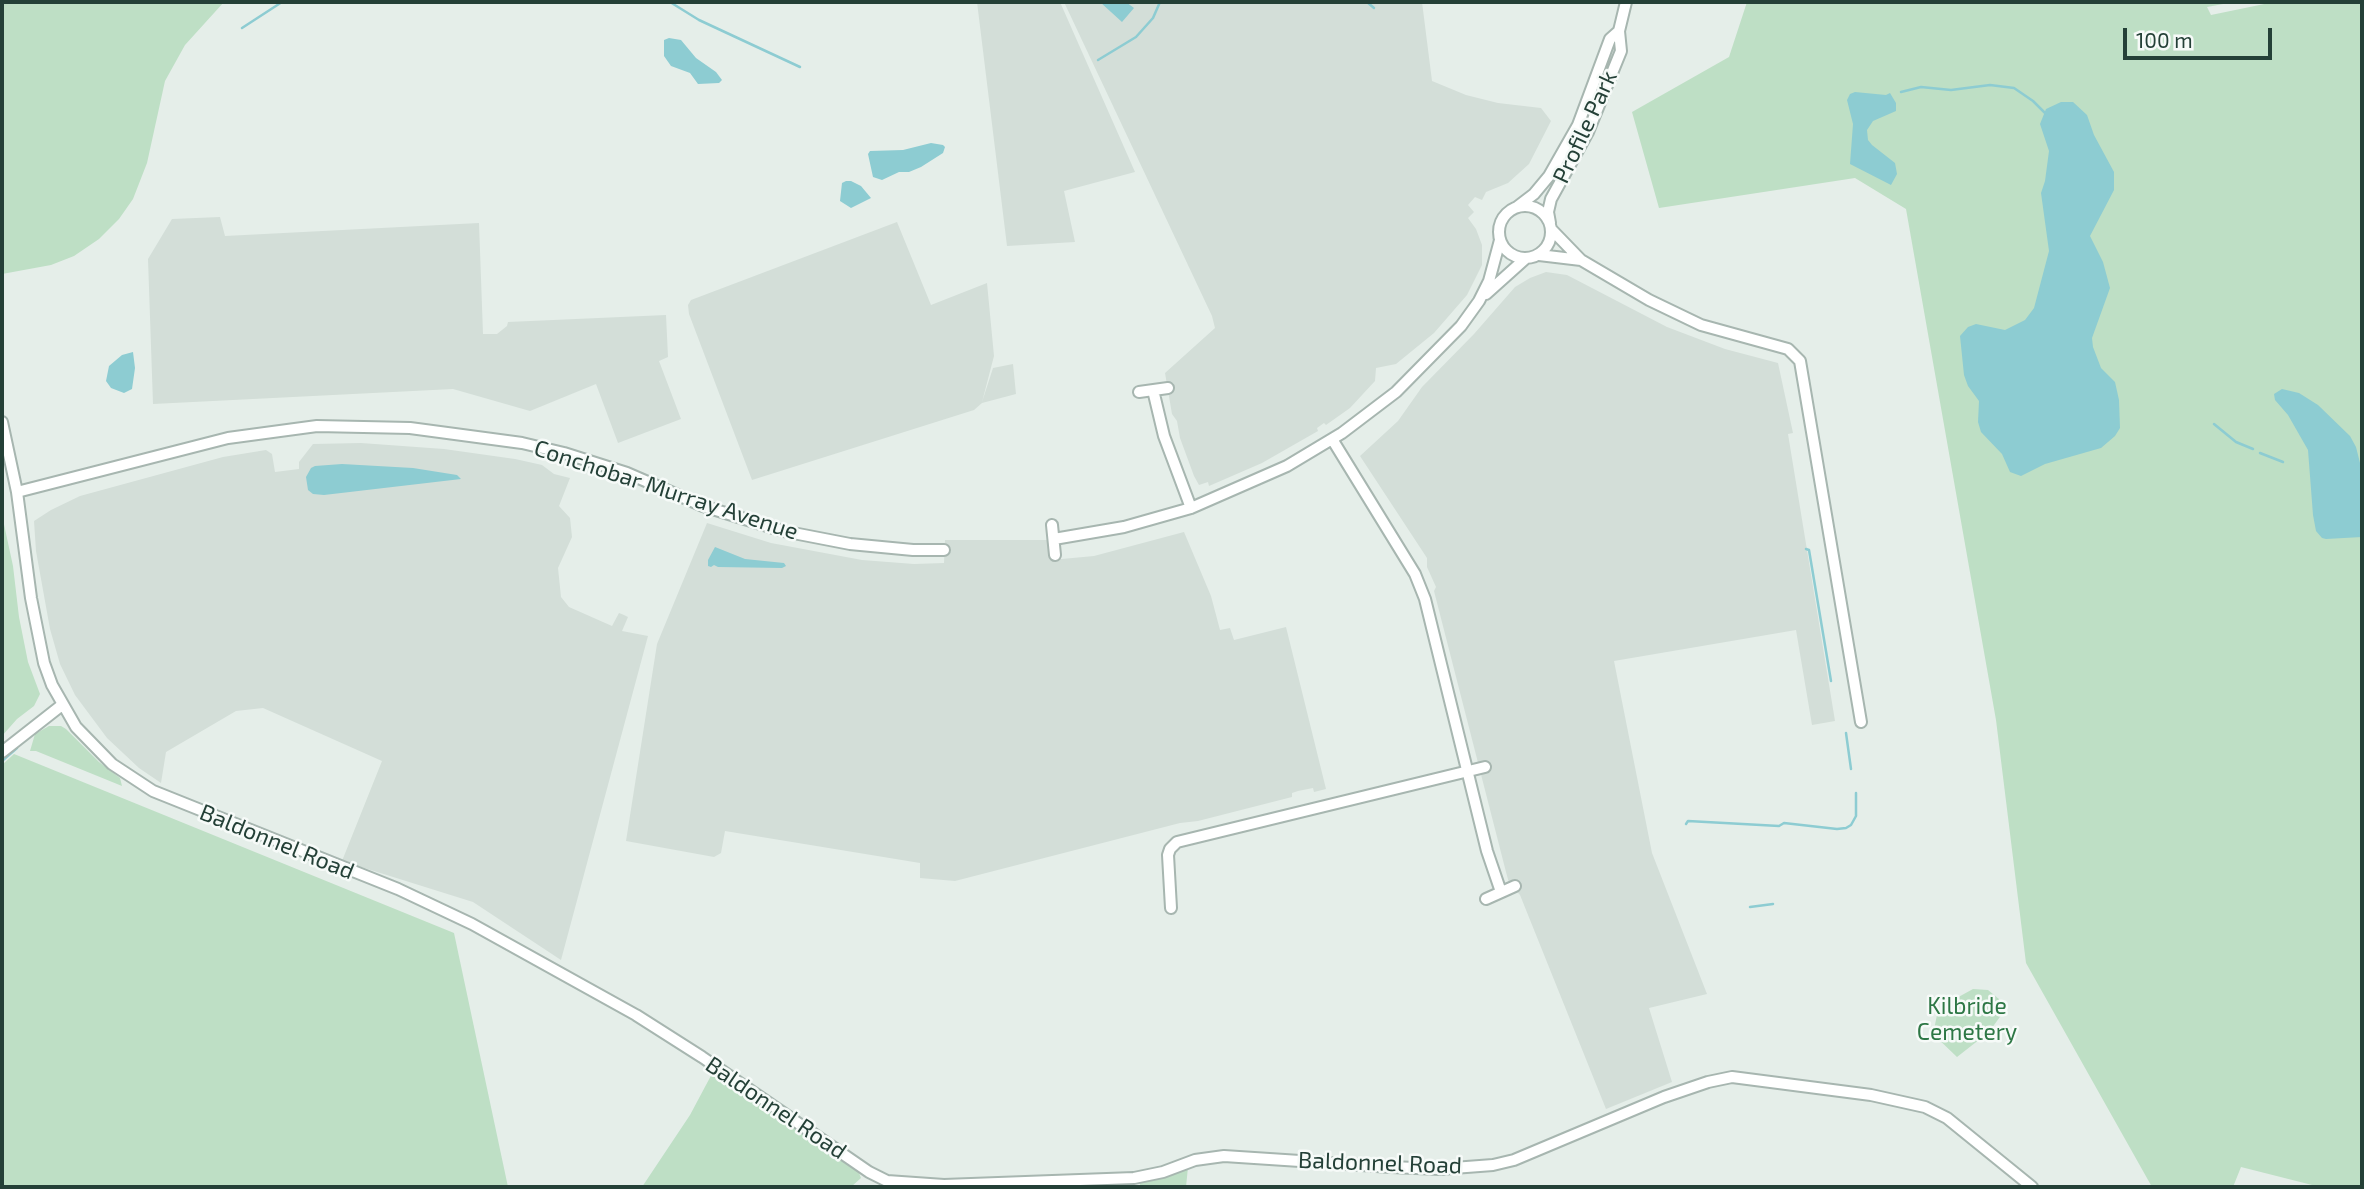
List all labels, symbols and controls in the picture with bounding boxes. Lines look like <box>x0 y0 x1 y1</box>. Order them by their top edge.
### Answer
scale bar <box>2126 14 2275 58</box>
text: 100 m <box>2136 27 2193 52</box>
street label: Profile Park <box>1547 66 1623 188</box>
street label: Conchobar Murray Avenue <box>530 434 802 546</box>
street label: Baldonnel Road <box>196 798 358 886</box>
park label: Kilbride Cemetery <box>1917 992 2017 1046</box>
street label: Baldonnel Road <box>700 1051 852 1165</box>
street label: Baldonnel Road <box>1298 1146 1462 1180</box>

